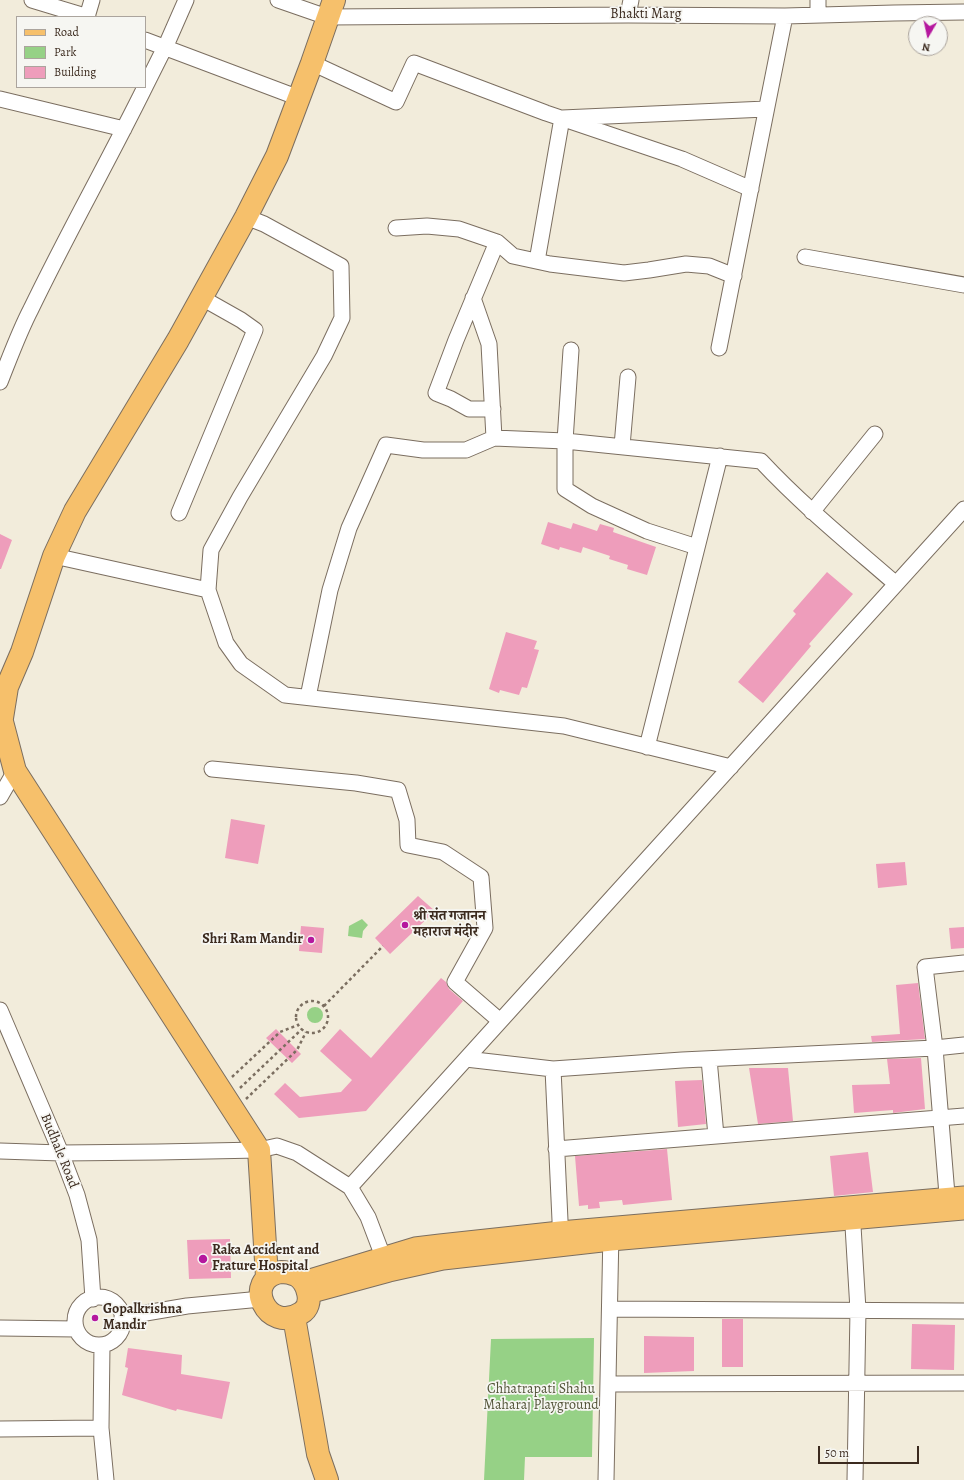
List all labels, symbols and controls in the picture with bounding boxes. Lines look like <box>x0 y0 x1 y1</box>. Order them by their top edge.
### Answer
street label: Bhakti Marg <box>610 7 682 23</box>
legend <box>16 16 146 88</box>
north arrow <box>908 16 948 56</box>
text: Road <box>54 24 79 40</box>
text: N <box>921 39 931 55</box>
text: Park <box>54 44 77 60</box>
text: Building <box>54 64 96 80</box>
place label: श्री संंत गजानन महाराज मंदीर <box>413 909 486 942</box>
marker: श्री संंत गजानन महाराज मंदीर <box>400 920 410 930</box>
place label: Shri Ram Mandir <box>202 932 303 948</box>
marker: Shri Ram Mandir <box>306 935 316 945</box>
street label: Budhale Road <box>36 1111 82 1191</box>
place label: Raka Accident and Frature Hospital <box>212 1243 319 1276</box>
marker: Raka Accident and Frature Hospital <box>197 1253 209 1265</box>
place label: Gopalkrishna Mandir <box>103 1302 182 1334</box>
marker: Gopalkrishna Mandir <box>90 1313 100 1323</box>
park label: Chhatrapati Shahu Maharaj Playground <box>483 1382 599 1414</box>
scale bar <box>820 1438 921 1464</box>
text: 50 m <box>825 1445 849 1461</box>

